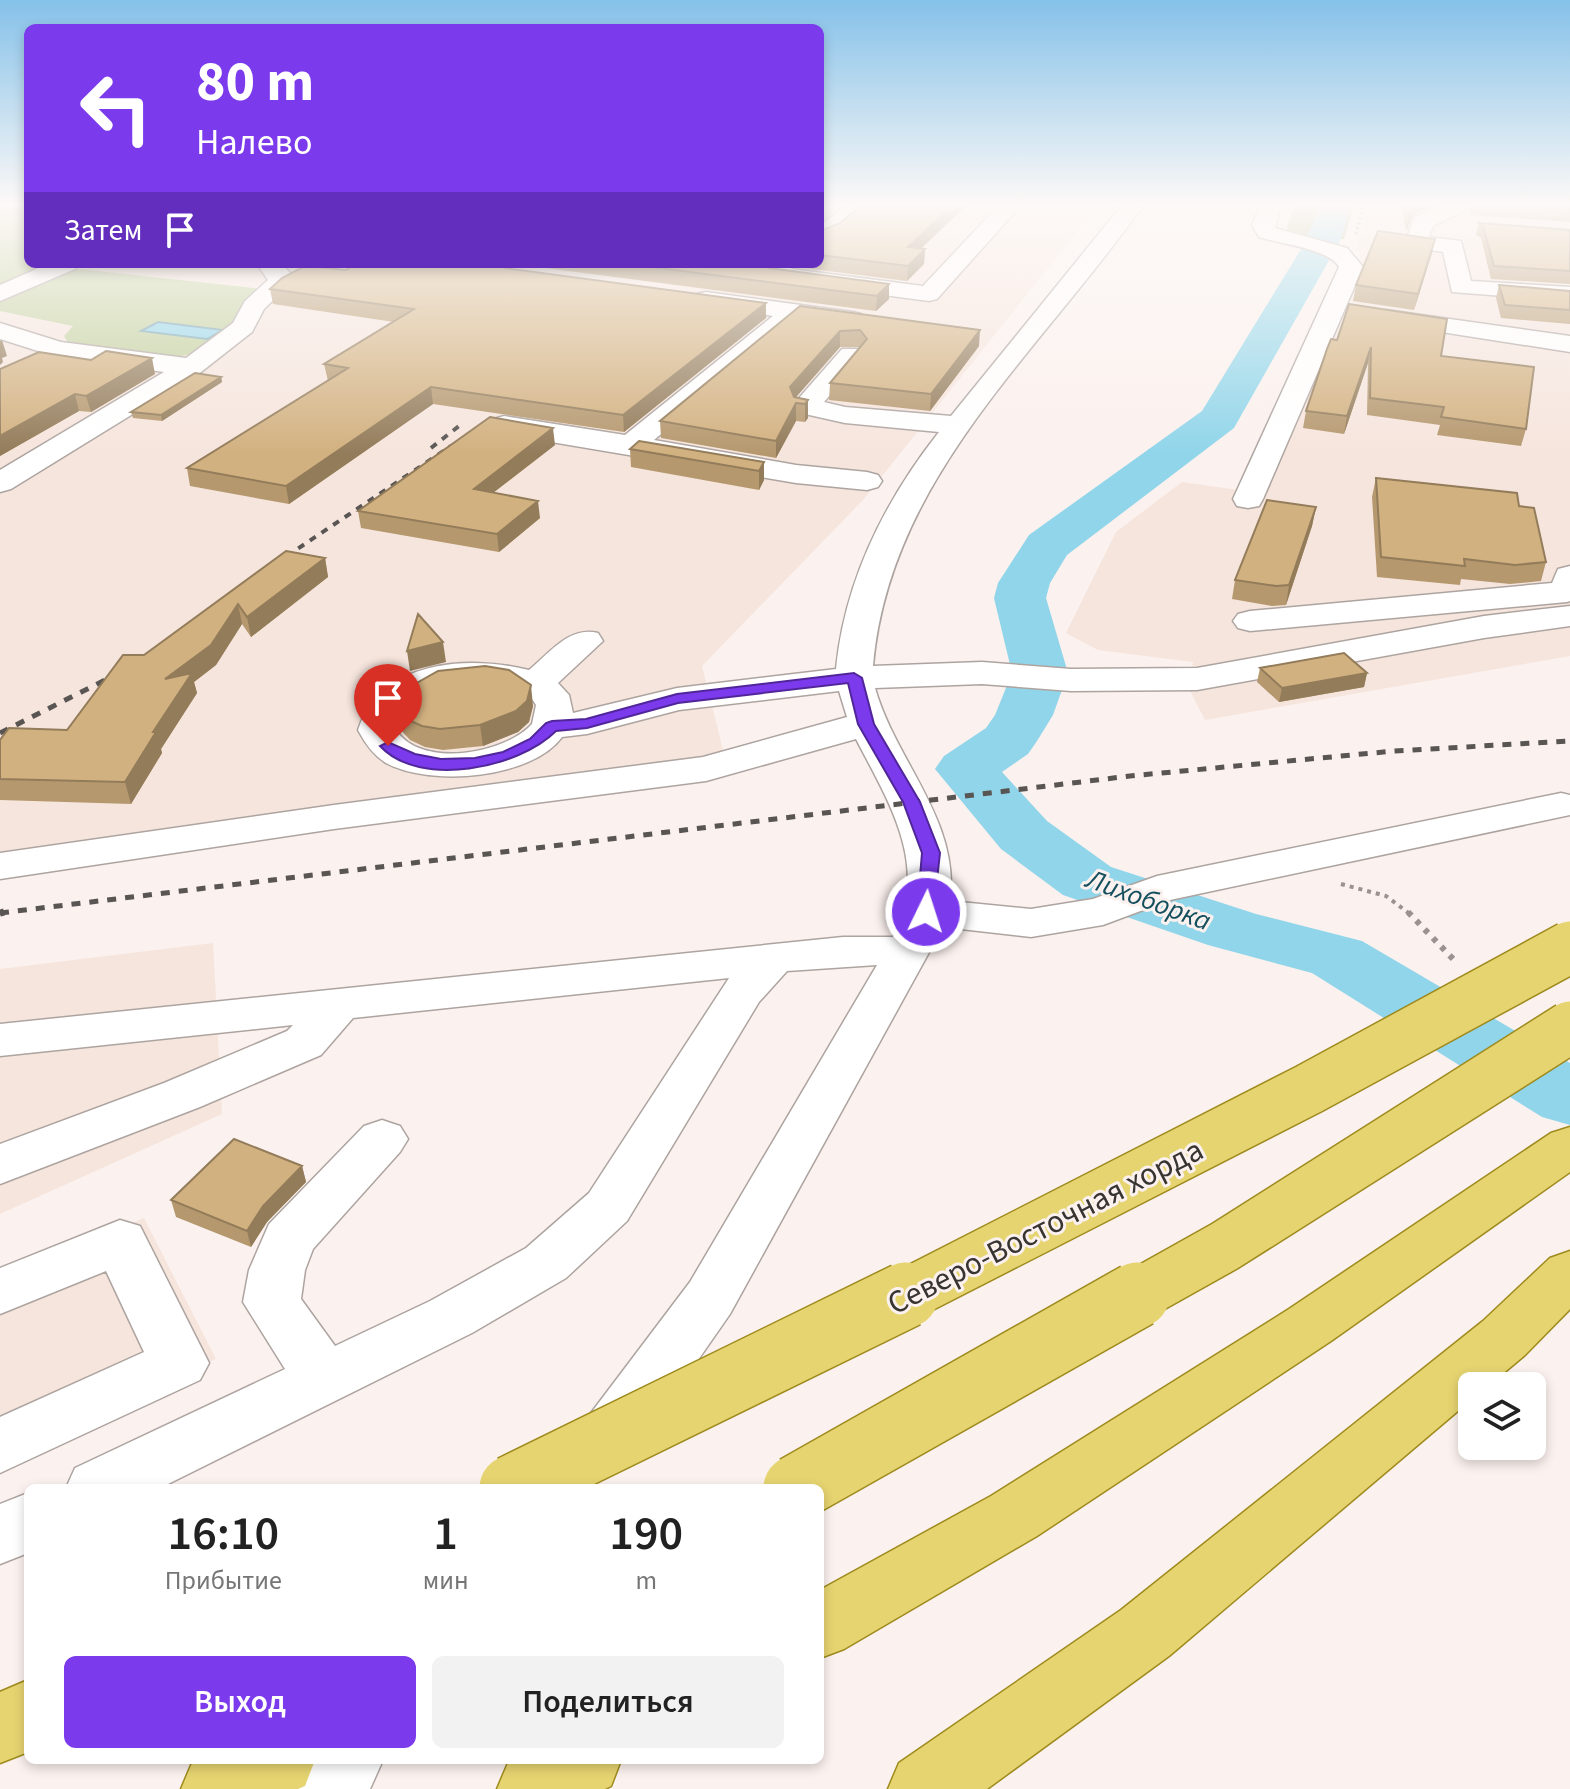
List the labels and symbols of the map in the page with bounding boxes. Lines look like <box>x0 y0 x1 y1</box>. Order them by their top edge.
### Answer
pin <box>354 664 422 746</box>
water label: Лихоборка <box>1079 858 1217 941</box>
position arrow <box>884 870 968 954</box>
street label: Северо-Восточная хорда <box>879 1127 1211 1327</box>

